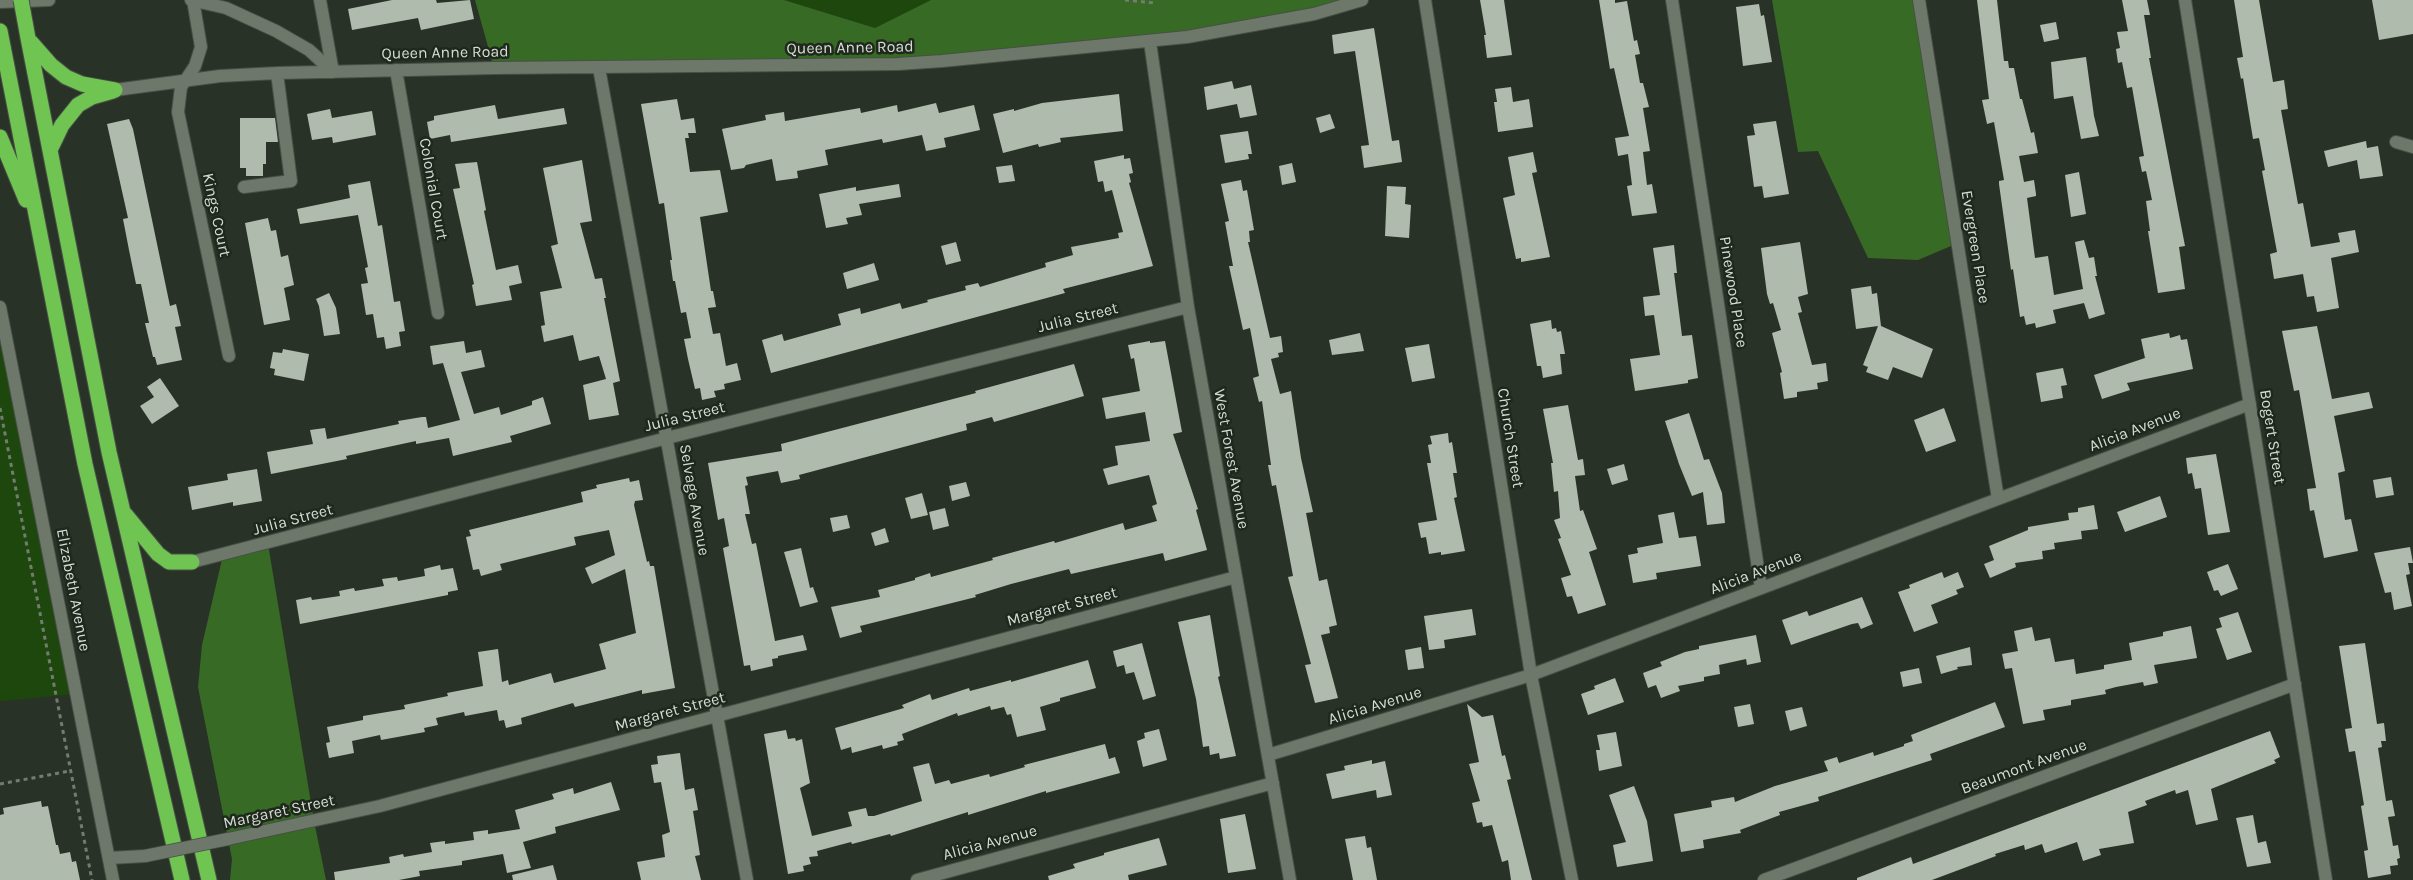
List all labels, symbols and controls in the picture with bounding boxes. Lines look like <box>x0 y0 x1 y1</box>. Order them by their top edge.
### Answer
street label: Queen Anne Road <box>786 37 914 59</box>
street label: Queen Anne Road <box>381 42 509 64</box>
street label: Colonial Court <box>415 136 451 242</box>
street label: Kings Court <box>198 171 234 259</box>
street label: Evergreen Place <box>1957 189 1993 305</box>
street label: Pinewood Place <box>1715 235 1751 349</box>
street label: Julia Street <box>1036 299 1120 337</box>
street label: Church Street <box>1493 387 1527 489</box>
street label: West Forest Avenue <box>1209 388 1253 530</box>
street label: Bogert Street <box>2255 388 2289 486</box>
street label: Julia Street <box>643 398 727 436</box>
street label: Alicia Avenue <box>2086 404 2184 456</box>
street label: Selvage Avenue <box>675 443 713 557</box>
street label: Julia Street <box>251 500 335 540</box>
street label: Elizabeth Avenue <box>52 527 94 653</box>
street label: Alicia Avenue <box>1707 547 1805 599</box>
street label: Margaret Street <box>1005 583 1119 631</box>
street label: Alicia Avenue <box>1326 683 1424 729</box>
street label: Margaret Street <box>613 688 727 736</box>
street label: Beaumont Avenue <box>1958 735 2090 799</box>
street label: Margaret Street <box>222 791 336 833</box>
street label: Alicia Avenue <box>941 821 1039 865</box>

